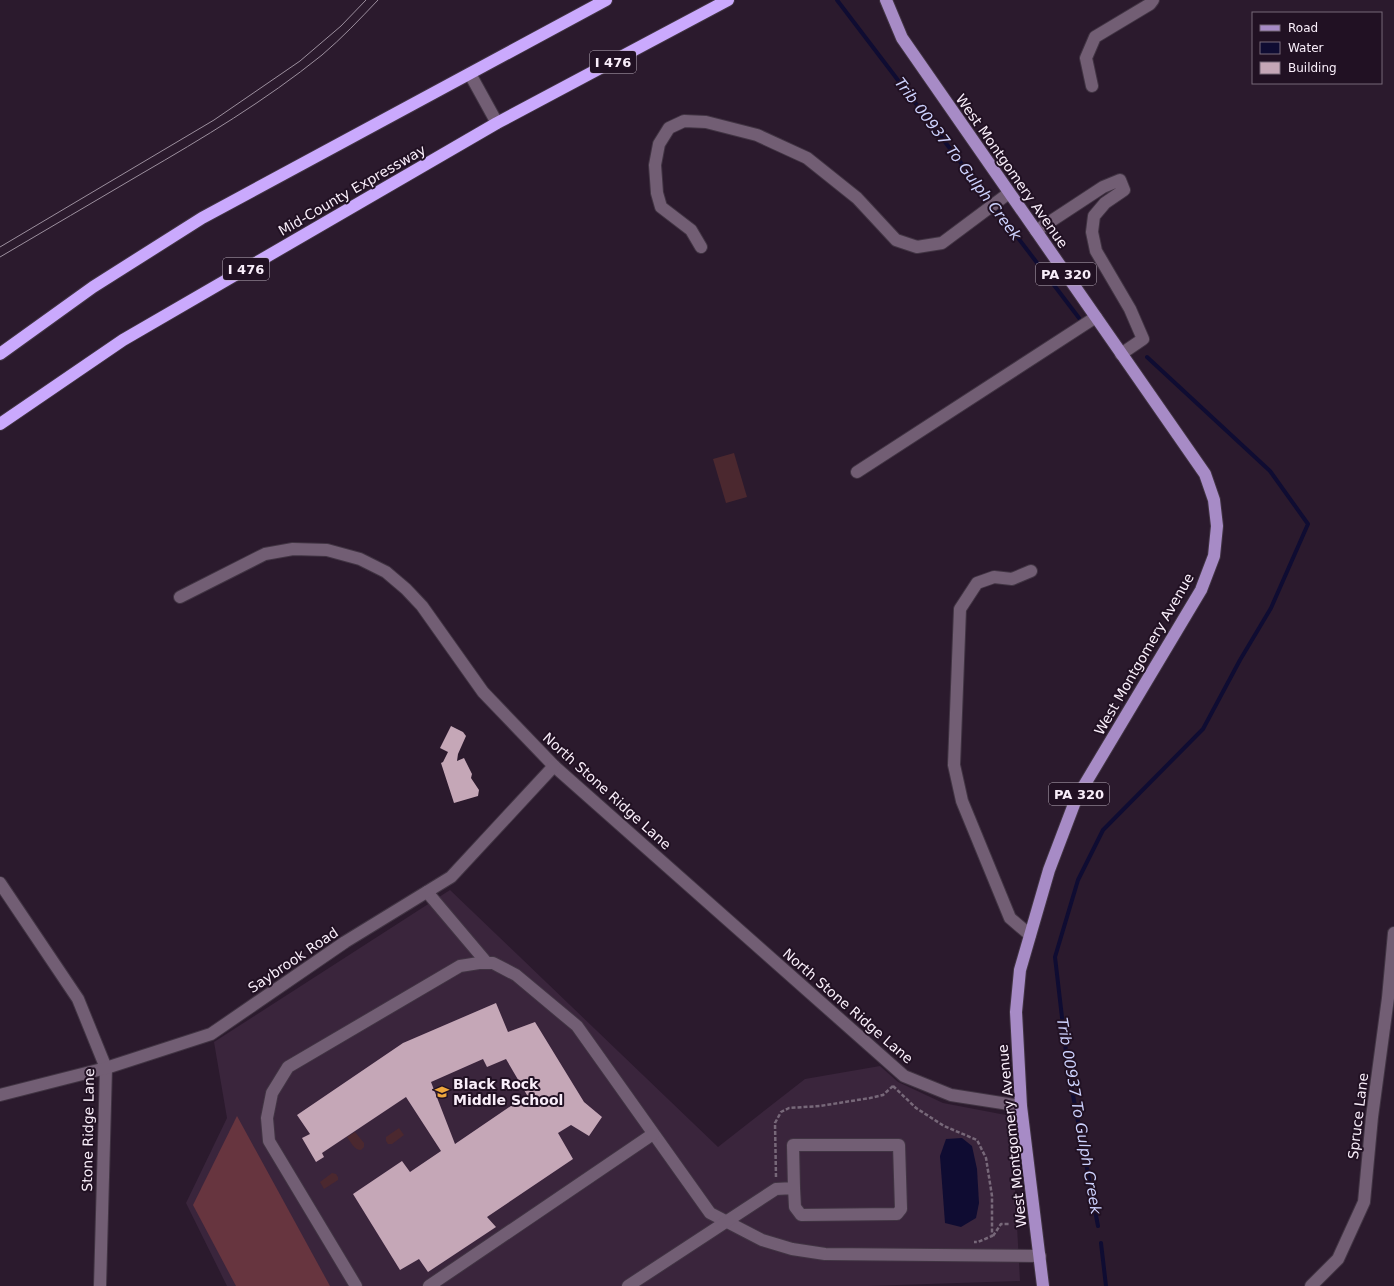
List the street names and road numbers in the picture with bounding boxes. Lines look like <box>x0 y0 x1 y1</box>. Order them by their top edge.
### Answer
road number: I 476 <box>590 51 636 73</box>
street label: West Montgomery Avenue <box>953 91 1071 251</box>
street label: Mid-County Expressway <box>276 141 428 239</box>
road number: I 476 <box>223 258 269 280</box>
road number: PA 320 <box>1036 263 1096 285</box>
street label: West Montgomery Avenue <box>1091 570 1197 738</box>
street label: North Stone Ridge Lane <box>540 729 674 853</box>
road number: PA 320 <box>1049 783 1109 805</box>
street label: Saybrook Road <box>245 924 341 996</box>
street label: North Stone Ridge Lane <box>780 945 916 1067</box>
street label: West Montgomery Avenue <box>994 1044 1030 1228</box>
street label: Stone Ridge Lane <box>79 1068 97 1192</box>
street label: Spruce Lane <box>1345 1072 1371 1160</box>

